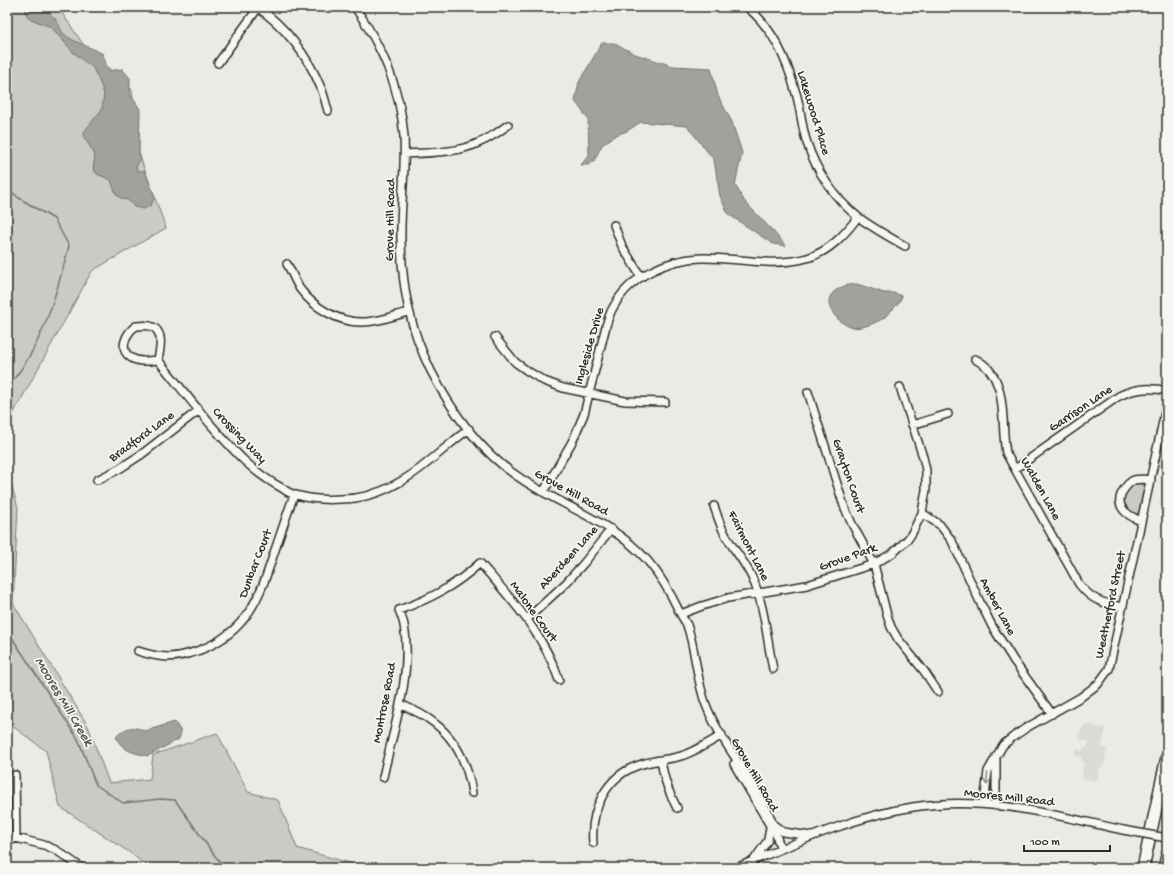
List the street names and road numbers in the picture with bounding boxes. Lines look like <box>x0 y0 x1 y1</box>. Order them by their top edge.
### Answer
street label: Lakewood Place <box>793 69 833 157</box>
street label: Grove Hill Road <box>383 177 399 261</box>
street label: Ingleside Drive <box>572 305 608 386</box>
street label: Garrison Lane <box>1047 382 1116 436</box>
street label: Crossing Way <box>209 405 270 468</box>
street label: Bradford Lane <box>106 408 178 466</box>
street label: Grayton Court <box>828 437 868 517</box>
street label: Walden Lane <box>1017 455 1064 523</box>
street label: Grove Hill Road <box>531 466 612 520</box>
street label: Fairmont Lane <box>723 508 772 584</box>
street label: Aberdeen Lane <box>536 523 602 593</box>
street label: Dunbar Court <box>236 526 277 601</box>
street label: Grove Park <box>817 540 880 575</box>
street label: Weatherford Street <box>1092 548 1130 660</box>
street label: Amber Lane <box>976 576 1019 639</box>
street label: Malone Court <box>506 579 561 647</box>
street label: Montrose Road <box>370 660 400 744</box>
street label: Grove Hill Road <box>727 736 782 816</box>
street label: Moores Mill Road <box>963 786 1056 810</box>

